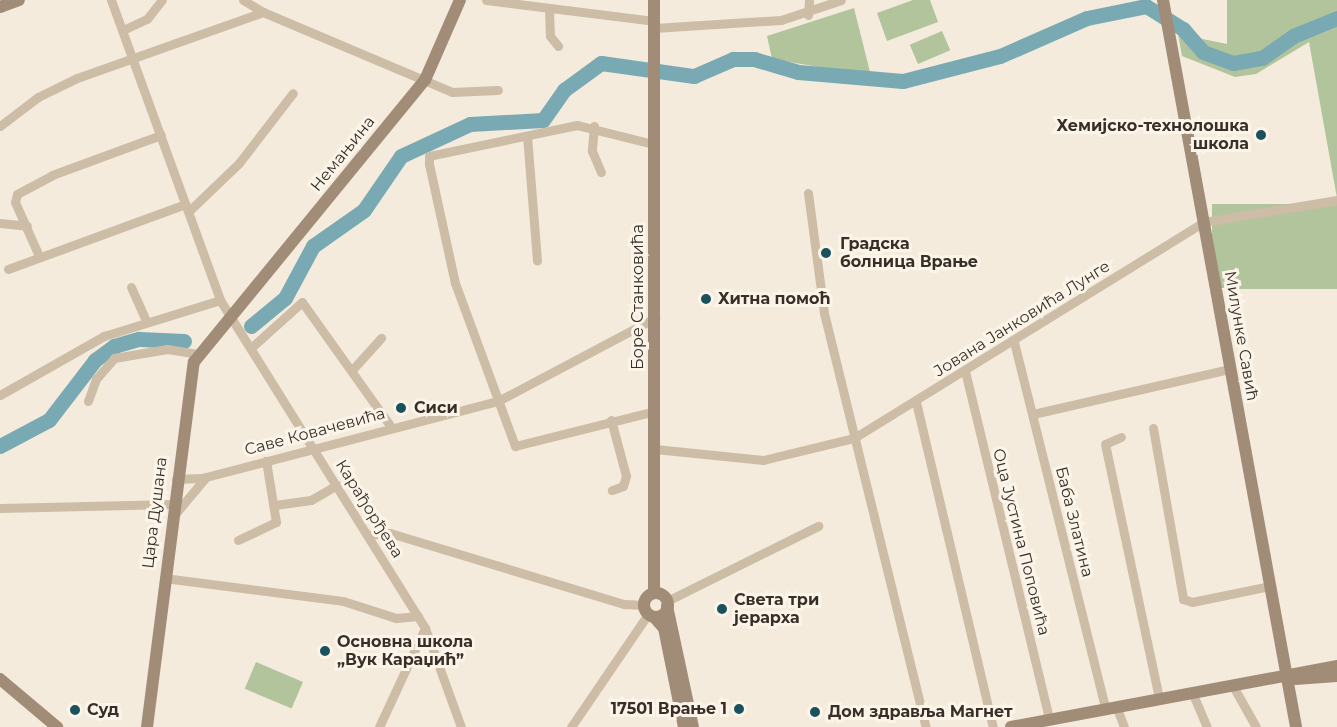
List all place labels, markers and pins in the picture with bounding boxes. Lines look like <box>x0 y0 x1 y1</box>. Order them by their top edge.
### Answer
place label: Хемијско-технолошка школа <box>1057 116 1249 154</box>
marker: Хемијско-технолошка школа <box>1254 128 1268 142</box>
place label: Градска болница Врање <box>840 234 978 272</box>
marker: Градска болница Врање <box>817 244 835 262</box>
place label: Хитна помоћ <box>718 289 830 309</box>
marker: Хитна помоћ <box>699 292 713 306</box>
place label: Сиси <box>414 398 458 418</box>
marker: Сиси <box>392 399 410 417</box>
place label: Света три јерарха <box>734 590 819 628</box>
marker: Света три јерарха <box>715 602 729 616</box>
place label: Основна школа „Вук Караџић” <box>337 632 473 670</box>
marker: Основна школа „Вук Караџић” <box>318 644 332 658</box>
place label: 17501 Врање 1 <box>611 699 727 719</box>
place label: Суд <box>87 700 119 720</box>
marker: 17501 Врање 1 <box>732 702 746 716</box>
place label: Дом здравља Магнет <box>828 702 1013 722</box>
marker: Суд <box>68 703 82 717</box>
marker: Дом здравља Магнет <box>806 703 824 721</box>

